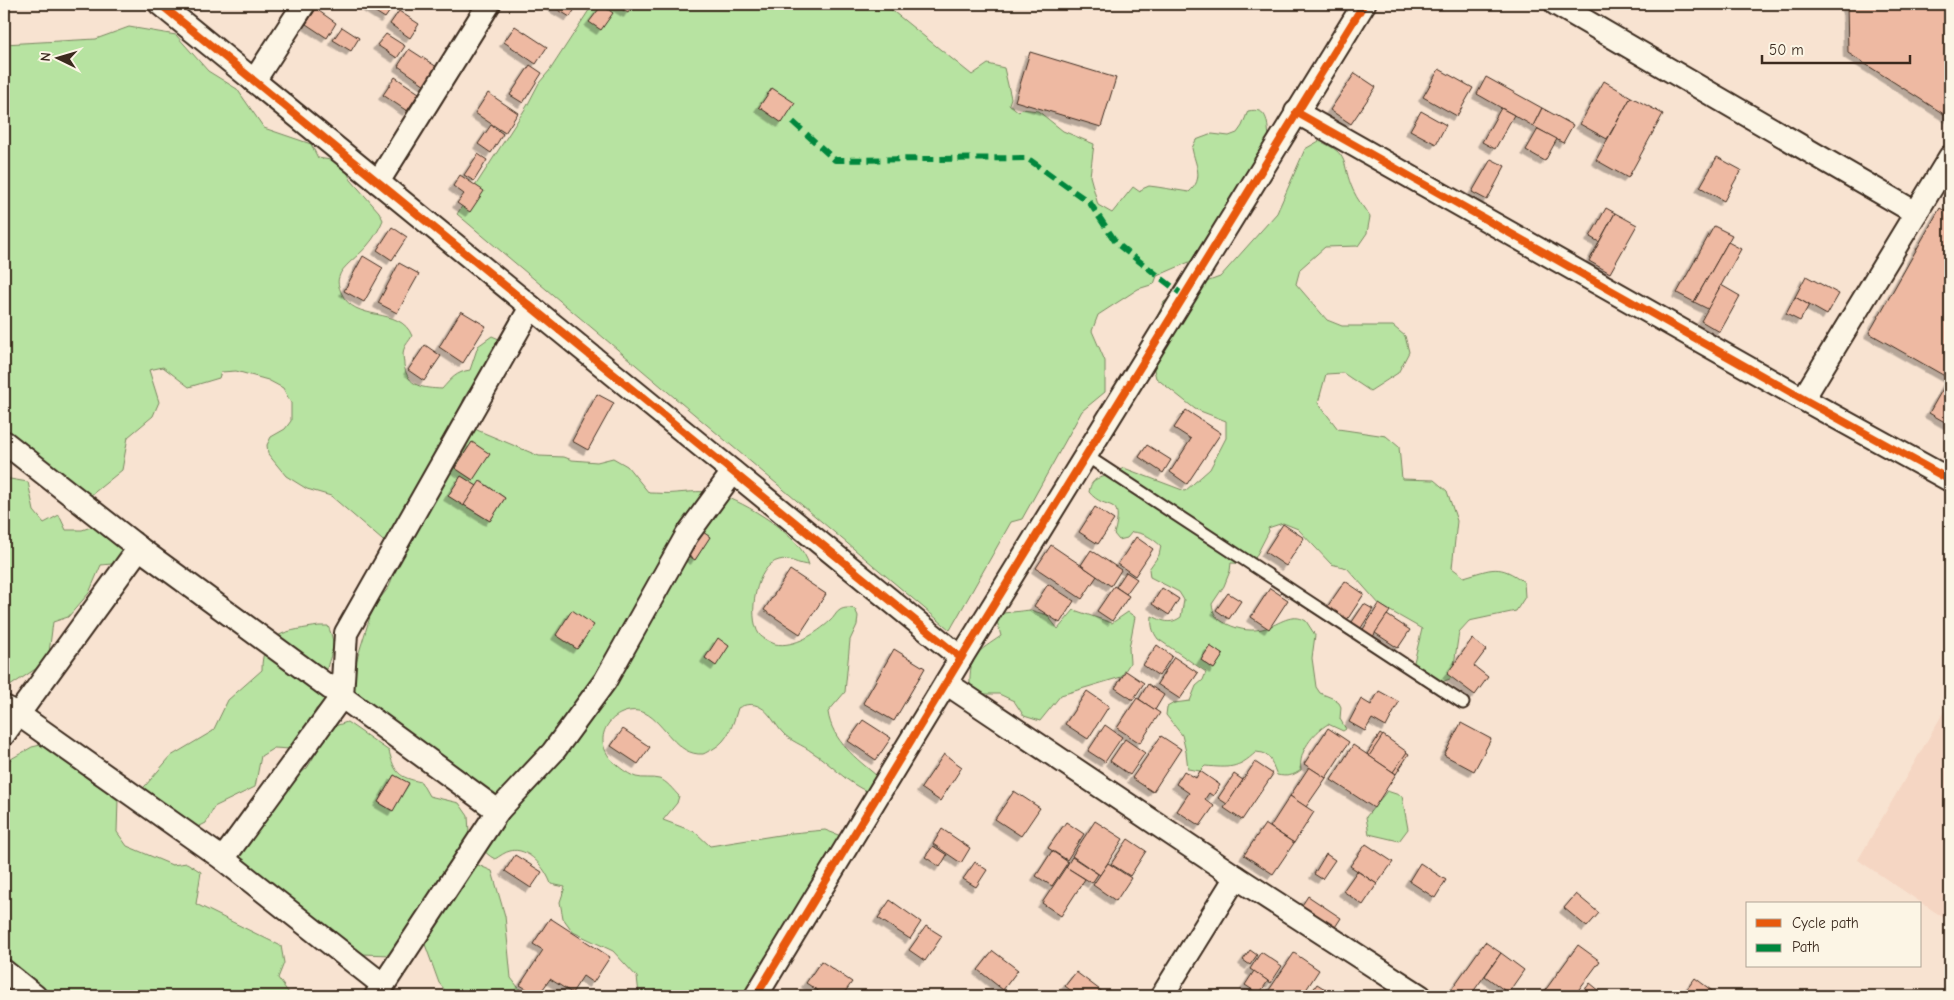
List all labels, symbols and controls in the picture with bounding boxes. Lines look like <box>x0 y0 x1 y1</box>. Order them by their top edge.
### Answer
north arrow <box>32 32 82 82</box>
scale bar <box>1762 32 1909 64</box>
text: 50 m <box>1769 41 1804 59</box>
text: N <box>37 52 54 62</box>
legend <box>1746 902 1922 968</box>
text: Cycle path <box>1792 914 1859 932</box>
text: Path <box>1792 938 1820 956</box>

